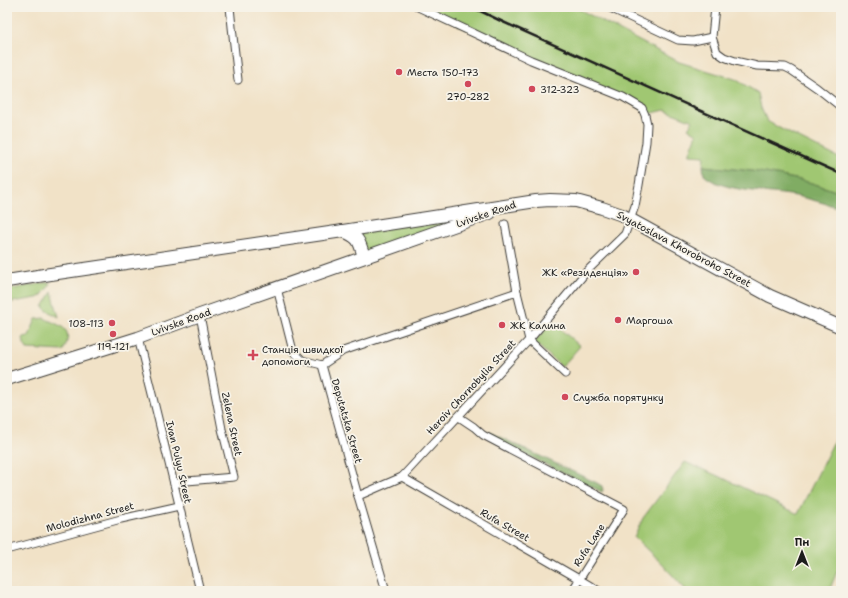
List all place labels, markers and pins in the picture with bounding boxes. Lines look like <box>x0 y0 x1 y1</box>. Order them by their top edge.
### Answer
place label: Места 150-173 <box>407 66 479 79</box>
marker: Места 150-173 <box>394 67 404 77</box>
marker: 270-282 <box>463 79 473 89</box>
place label: 312-323 <box>540 83 579 96</box>
marker: 312-323 <box>527 84 537 94</box>
place label: 270-282 <box>447 90 489 103</box>
place label: ЖК «Резиденція» <box>542 266 628 279</box>
marker: ЖК «Резиденція» <box>631 267 641 277</box>
place label: Маргоша <box>626 314 673 327</box>
marker: Маргоша <box>613 315 623 325</box>
place label: 108-113 <box>68 317 104 330</box>
marker: 108-113 <box>107 318 117 328</box>
place label: ЖК Калина <box>510 319 566 332</box>
marker: ЖК Калина <box>497 320 507 330</box>
marker: 119-121 <box>108 329 118 339</box>
place label: 119-121 <box>97 340 129 353</box>
place label: Станція швидкої допомоги <box>262 343 344 368</box>
marker: Станція швидкої допомоги <box>247 349 259 361</box>
place label: Служба порятунку <box>573 391 664 404</box>
marker: Служба порятунку <box>560 392 570 402</box>

